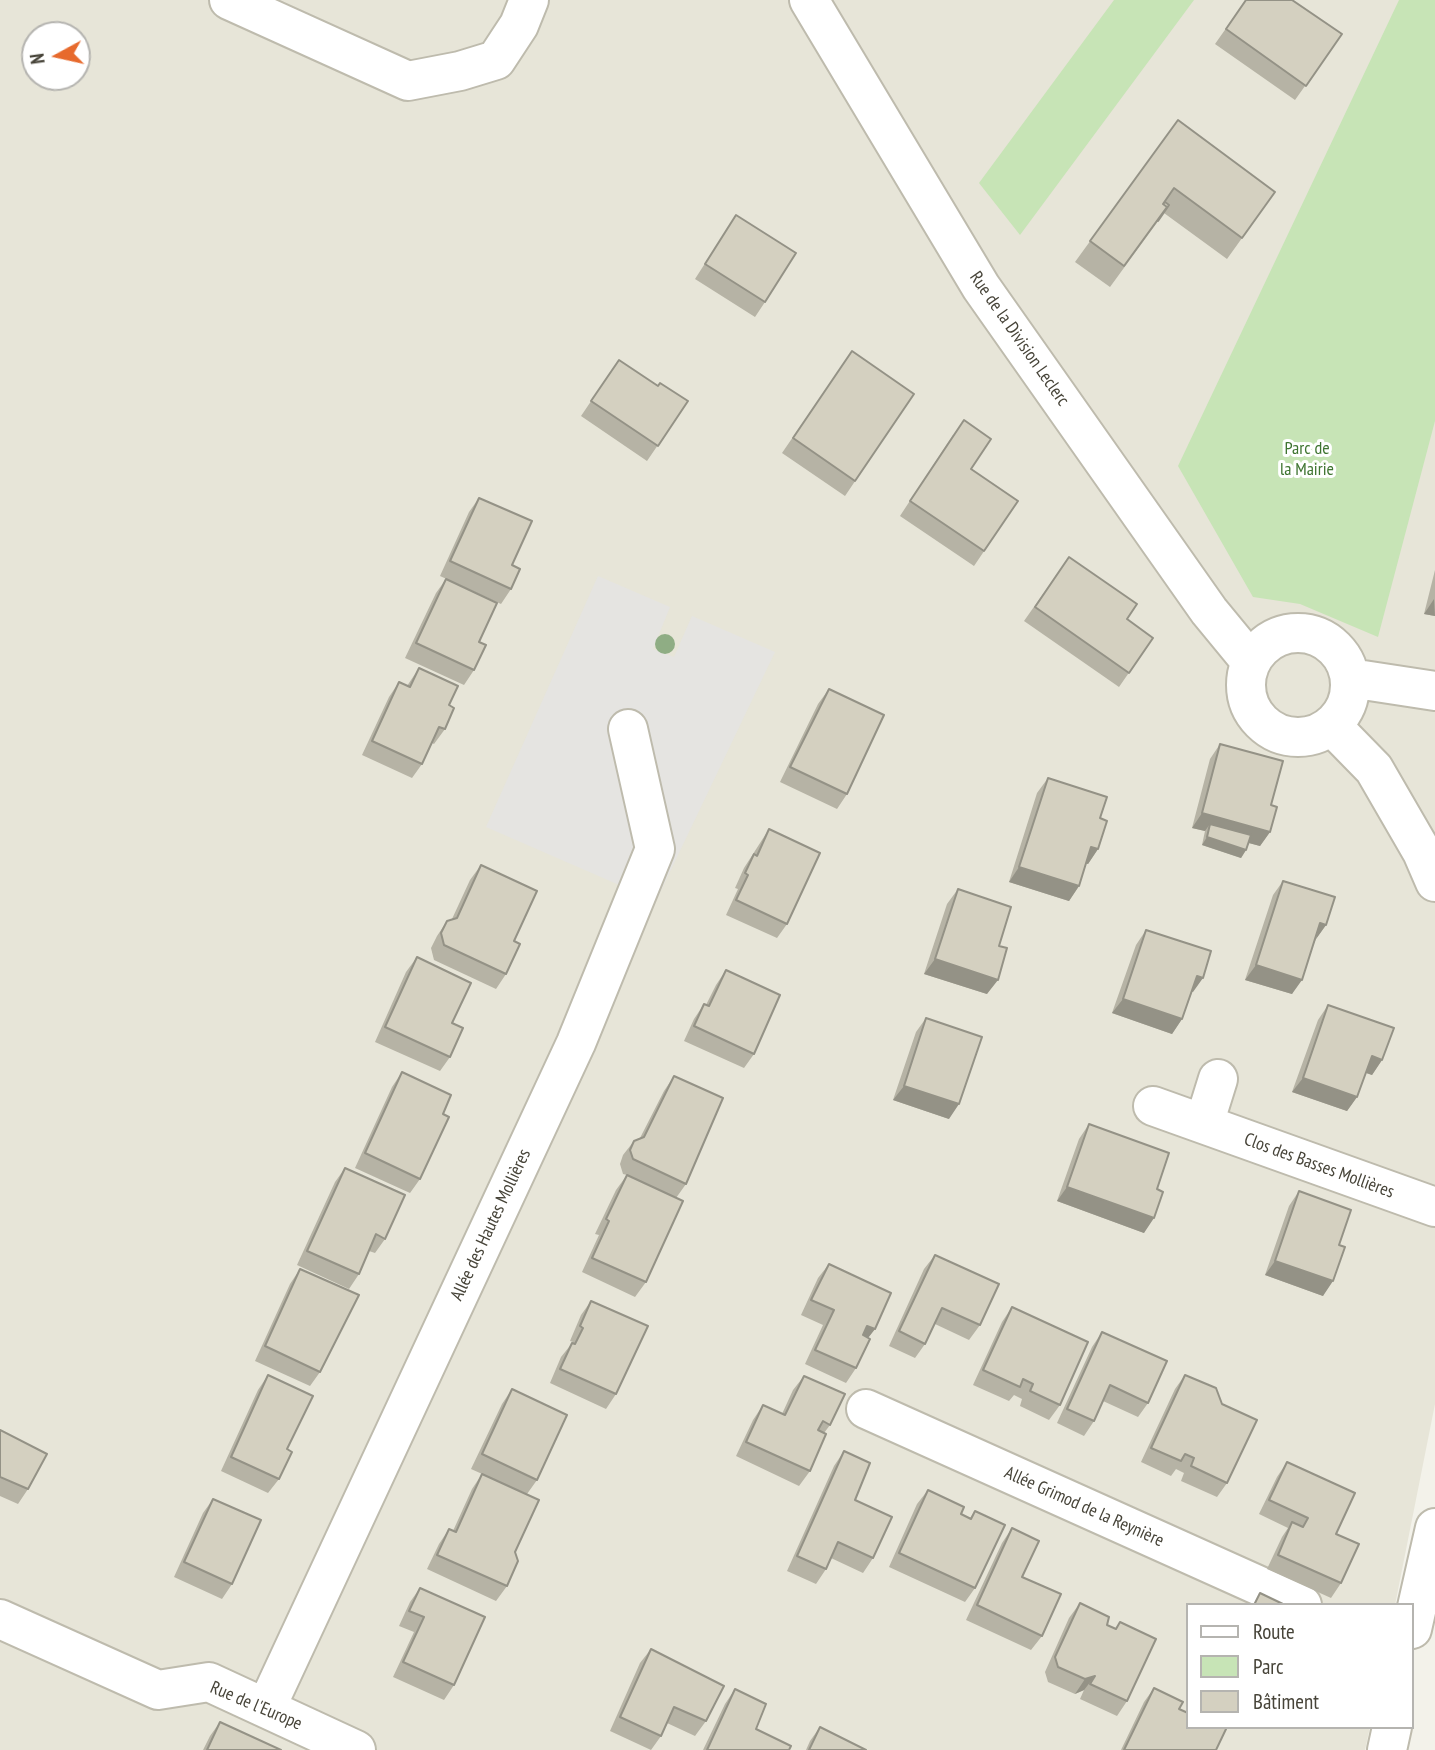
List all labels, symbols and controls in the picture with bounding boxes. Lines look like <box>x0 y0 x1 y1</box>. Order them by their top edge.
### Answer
north arrow <box>21 21 91 91</box>
text: N <box>25 52 50 65</box>
street label: Rue de la Division Leclerc <box>965 268 1073 410</box>
park label: Parc de la Mairie <box>1280 438 1334 480</box>
street label: Clos des Basses Mollières <box>1241 1129 1397 1203</box>
street label: Allée des Hautes Mollières <box>446 1146 536 1304</box>
street label: Allée Grimod de la Reynière <box>1001 1462 1167 1552</box>
legend <box>1186 1603 1414 1729</box>
text: Route <box>1253 1618 1295 1645</box>
text: Parc <box>1253 1653 1284 1680</box>
street label: Rue de l'Europe <box>207 1677 305 1735</box>
text: Bâtiment <box>1253 1688 1319 1715</box>

